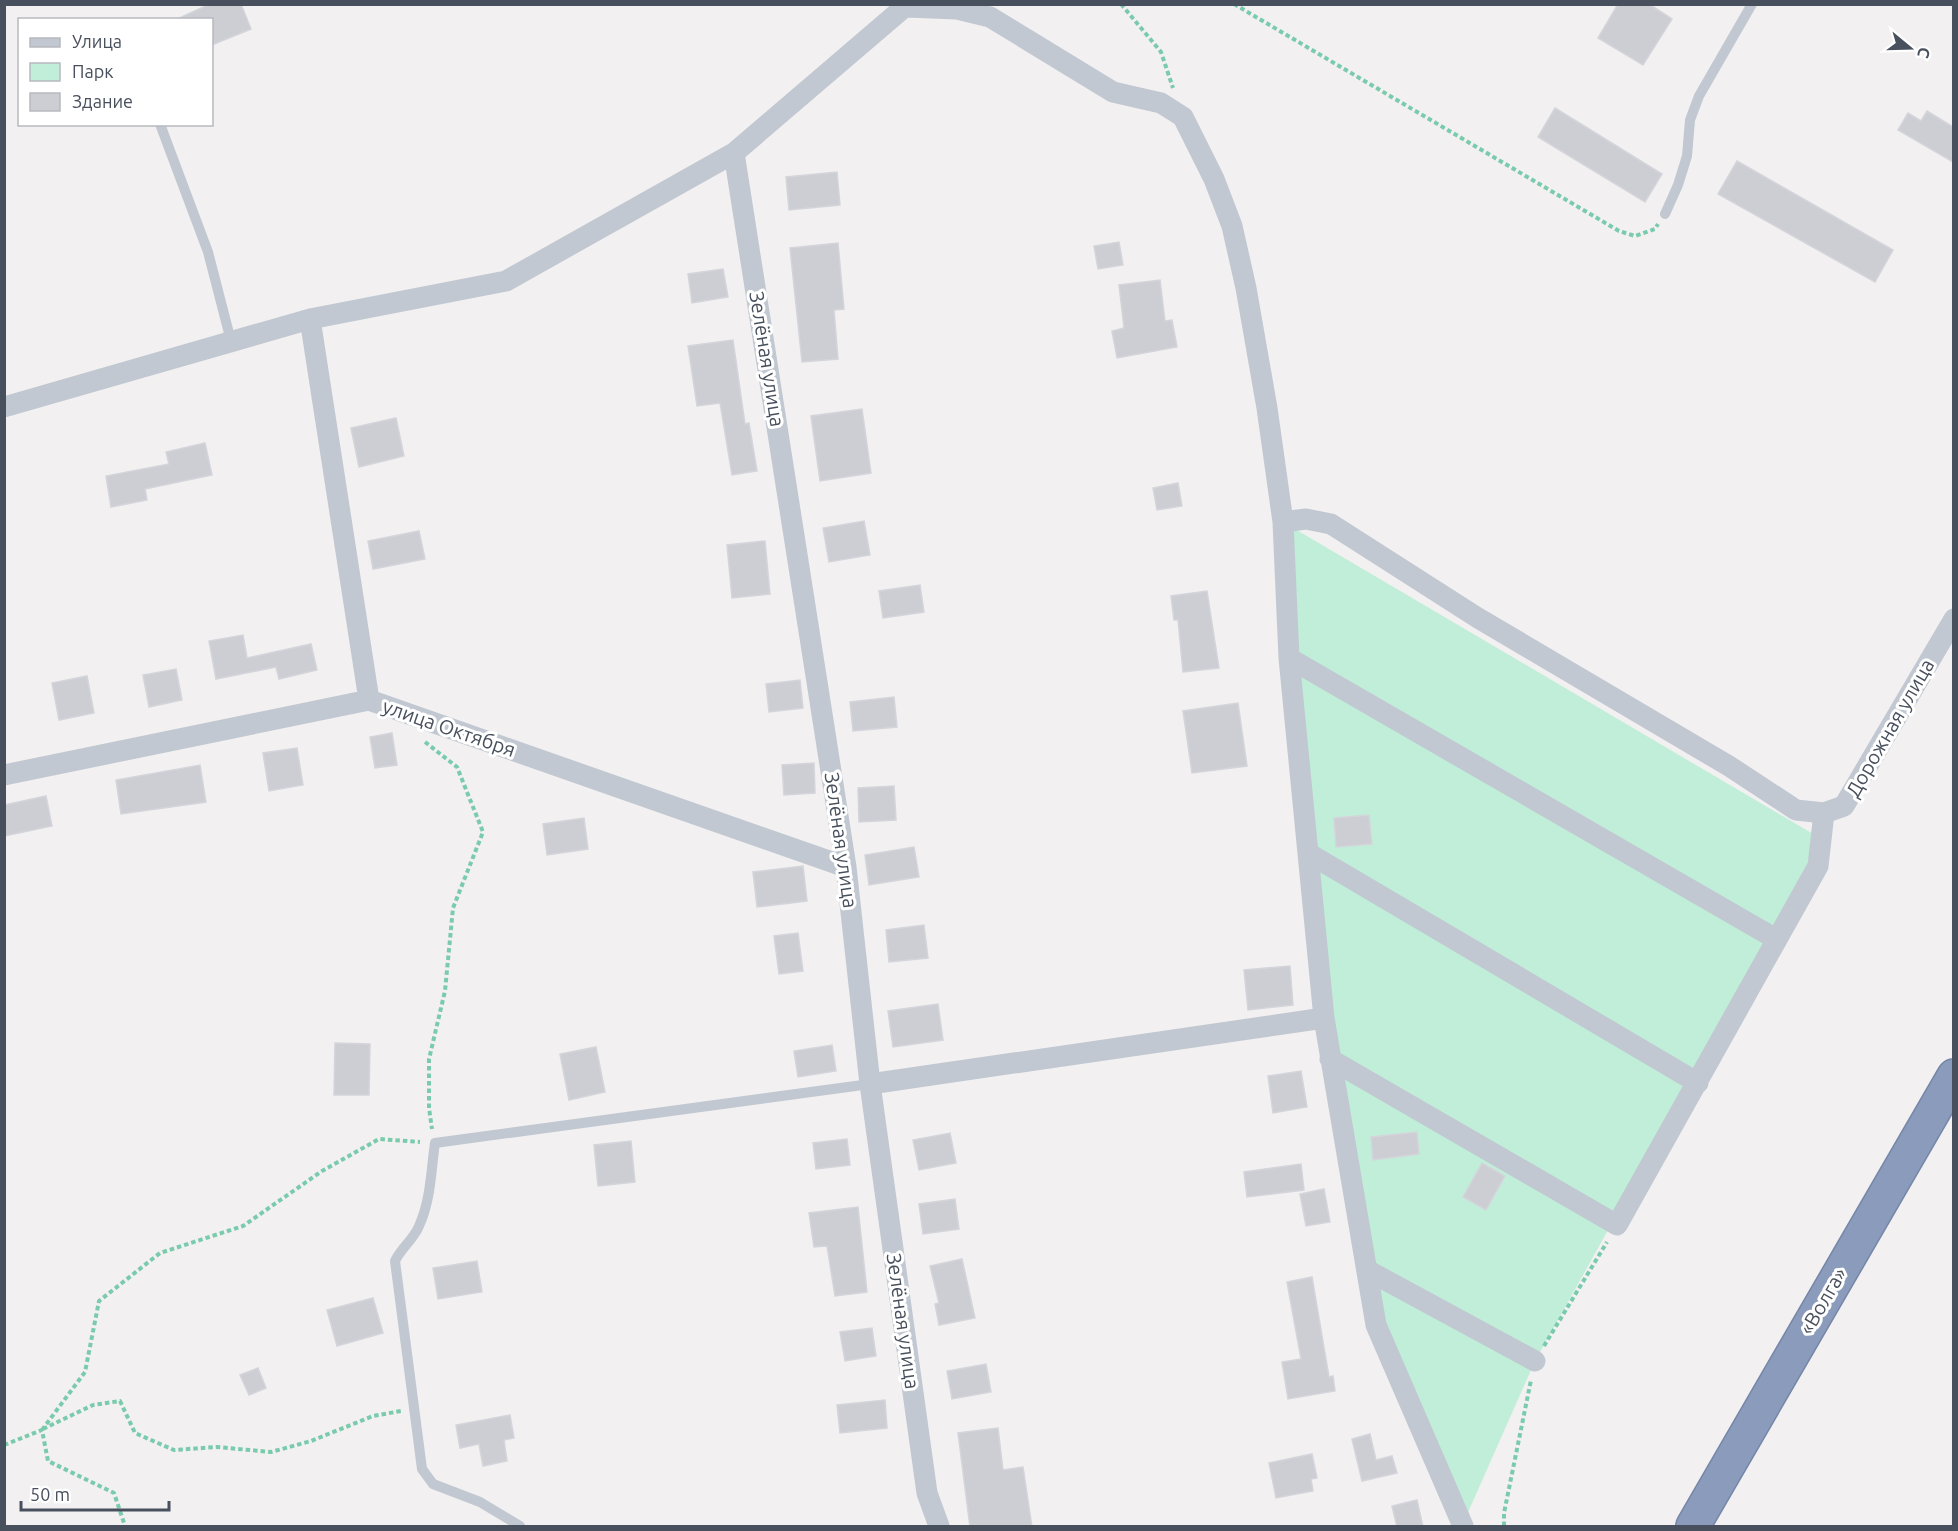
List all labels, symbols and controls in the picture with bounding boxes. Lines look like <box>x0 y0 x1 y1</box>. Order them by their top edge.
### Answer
legend <box>18 18 213 126</box>
north arrow <box>1880 18 1940 78</box>
text: Улица <box>72 31 122 51</box>
text: С <box>1914 45 1934 61</box>
text: Парк <box>72 61 113 81</box>
text: Здание <box>72 91 133 111</box>
street label: Зелёная улица <box>745 289 790 428</box>
street label: Дорожная улица <box>1841 655 1938 801</box>
street label: улица Октября <box>380 694 519 761</box>
street label: Зелёная улица <box>821 770 862 909</box>
street label: Зелёная улица <box>883 1251 924 1390</box>
street label: «Волга» <box>1794 1263 1851 1338</box>
scale bar <box>21 1474 170 1512</box>
text: 50 m <box>30 1484 70 1504</box>

